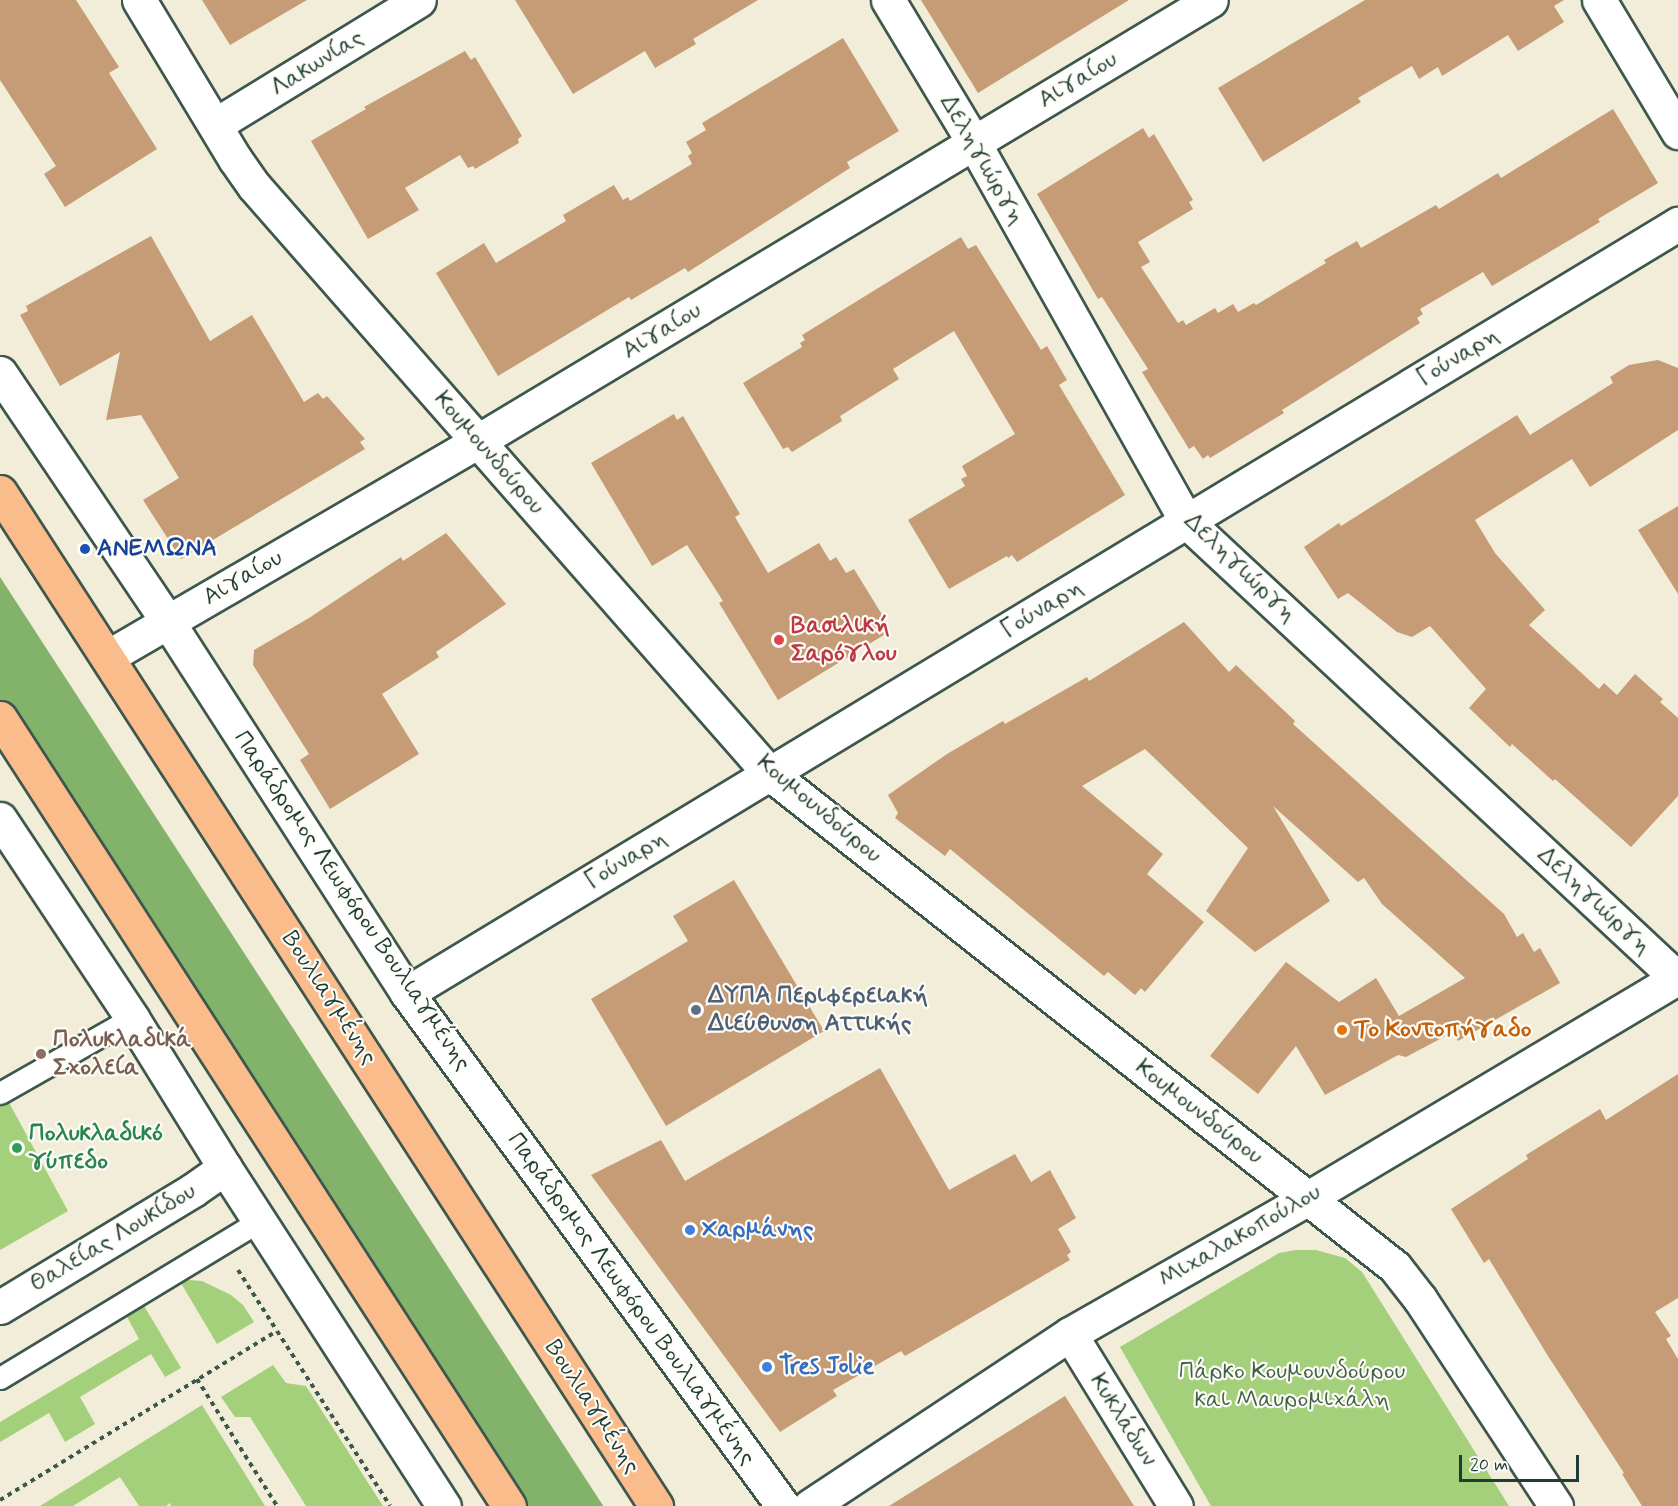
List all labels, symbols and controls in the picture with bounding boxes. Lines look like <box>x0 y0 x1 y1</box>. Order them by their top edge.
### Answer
street label: Λακωνίας <box>265 23 369 103</box>
street label: Αιγαίου <box>1033 45 1123 115</box>
street label: Δεληγιώργη <box>933 90 1031 230</box>
street label: Αιγαίου <box>617 296 707 366</box>
street label: Γούναρη <box>1412 321 1504 393</box>
street label: Κουμουνδούρου <box>428 385 550 521</box>
street label: Δεληγιώργη <box>1178 507 1302 629</box>
place label: ΑΝΕΜΩΝΑ <box>97 535 217 563</box>
marker: ΑΝΕΜΩΝΑ <box>78 542 92 556</box>
street label: Αιγαίου <box>198 544 288 612</box>
street label: Γούναρη <box>996 573 1088 645</box>
place label: Βασιλική Σαρόγλου <box>791 612 897 668</box>
marker: Βασιλική Σαρόγλου <box>772 633 786 647</box>
street label: Παράδρομος Λεωφόρου Βουλιαγμένης <box>227 725 477 1077</box>
street label: Κουμουνδούρου <box>751 748 887 870</box>
street label: Γούναρη <box>580 824 672 896</box>
street label: Δεληγιώργη <box>1531 841 1657 961</box>
street label: Βουλιαγμένης <box>275 926 383 1070</box>
place label: ΔΥΠΑ Περιφερειακή Διεύθυνση Αττικής <box>708 982 928 1038</box>
marker: ΔΥΠΑ Περιφερειακή Διεύθυνση Αττικής <box>689 1003 703 1017</box>
place label: Το Κοντοπήγαδο <box>1354 1016 1531 1044</box>
marker: Το Κοντοπήγαδο <box>1335 1023 1349 1037</box>
place label: Πολυκλαδικά Σχολεία <box>53 1026 191 1082</box>
marker: Πολυκλαδικά Σχολεία <box>34 1047 48 1061</box>
street label: Κουμουνδούρου <box>1129 1053 1269 1171</box>
place label: Πολυκλαδικό γύπεδο <box>29 1120 163 1176</box>
street label: Παράδρομος Λεωφόρου Βουλιαγμένης <box>501 1127 761 1471</box>
marker: Πολυκλαδικό γύπεδο <box>10 1141 24 1155</box>
street label: Θαλείας Λουκίδου <box>25 1177 201 1299</box>
street label: Μιχαλακοπούλου <box>1154 1178 1326 1294</box>
place label: Χαρμάνης <box>702 1216 813 1244</box>
marker: Χαρμάνης <box>683 1223 697 1237</box>
street label: Βουλιαγμένης <box>538 1335 646 1479</box>
place label: Tres Jolie <box>779 1353 875 1381</box>
park label: Πάρκο Κουμουνδούρου και Μαυρομιχάλη <box>1179 1358 1405 1414</box>
marker: Tres Jolie <box>760 1360 774 1374</box>
street label: Κυκλάδων <box>1083 1368 1163 1472</box>
scale bar <box>1462 1443 1582 1481</box>
text: 20 m <box>1470 1453 1508 1477</box>

